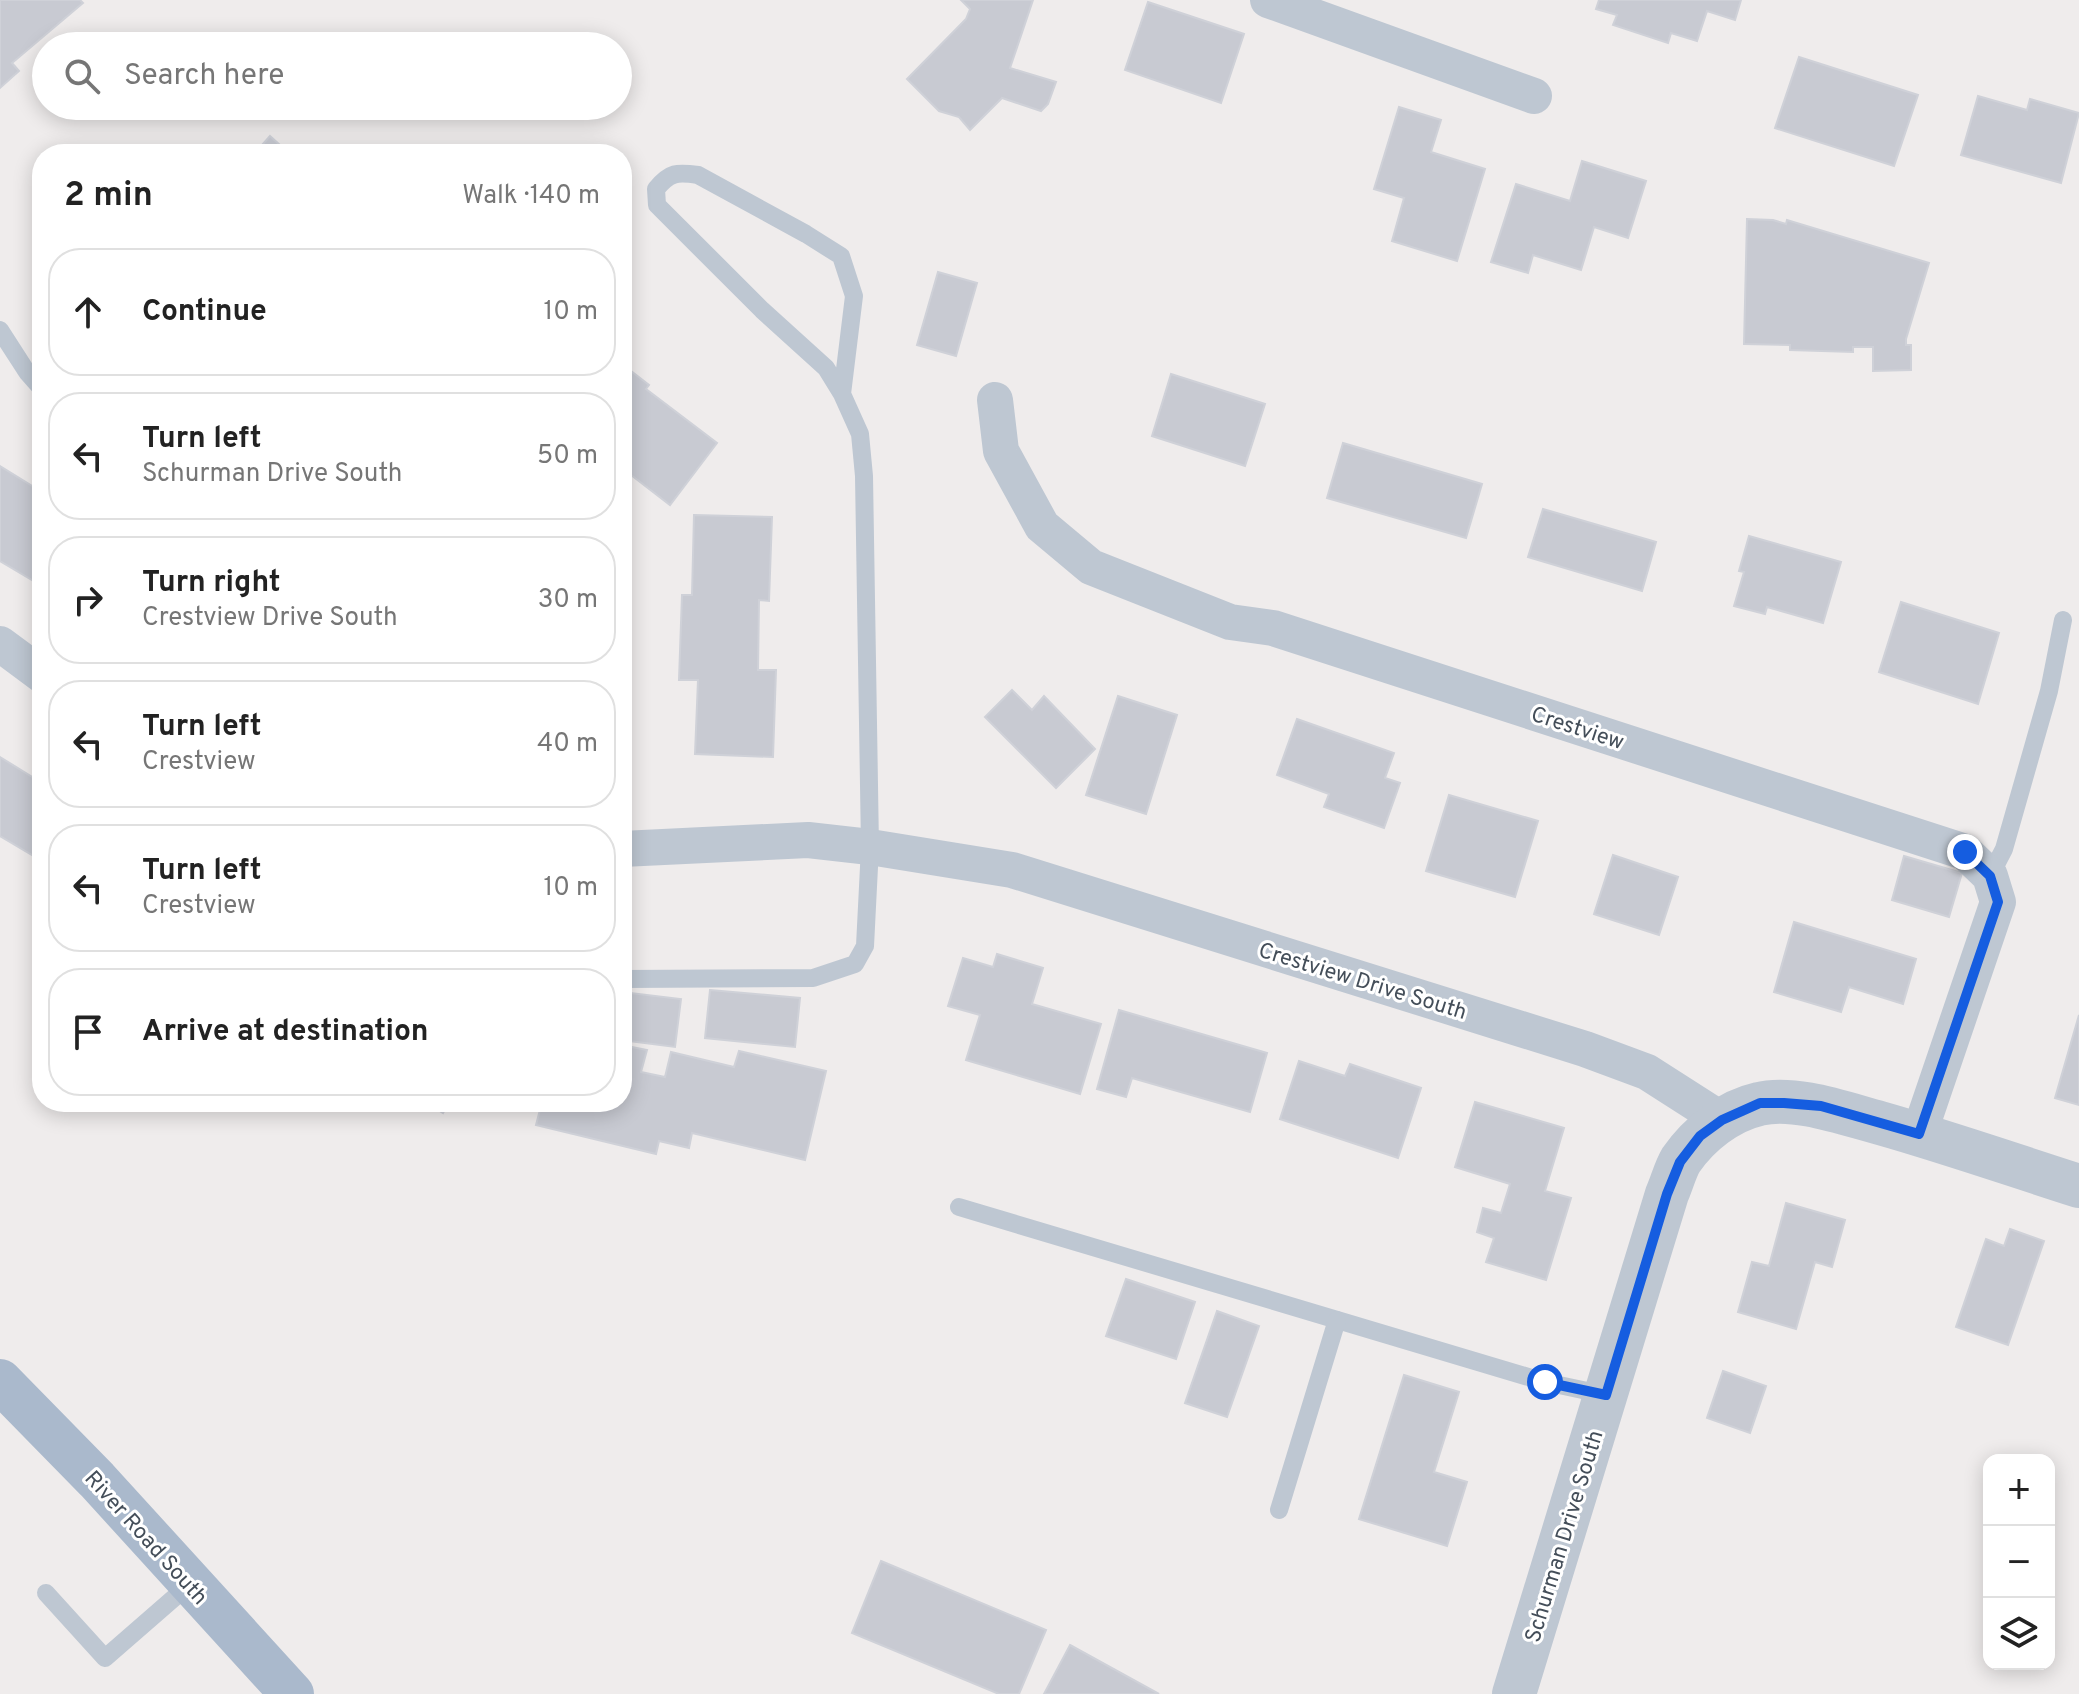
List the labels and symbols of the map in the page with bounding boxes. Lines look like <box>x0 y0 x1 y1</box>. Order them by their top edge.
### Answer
street label: Crestview <box>1527 702 1627 757</box>
route end <box>1947 834 1983 870</box>
street label: Crestview Drive South <box>1255 938 1470 1027</box>
route start <box>1527 1364 1563 1400</box>
street label: Schurman Drive South <box>1520 1427 1611 1646</box>
street label: River Road South <box>78 1466 212 1611</box>

